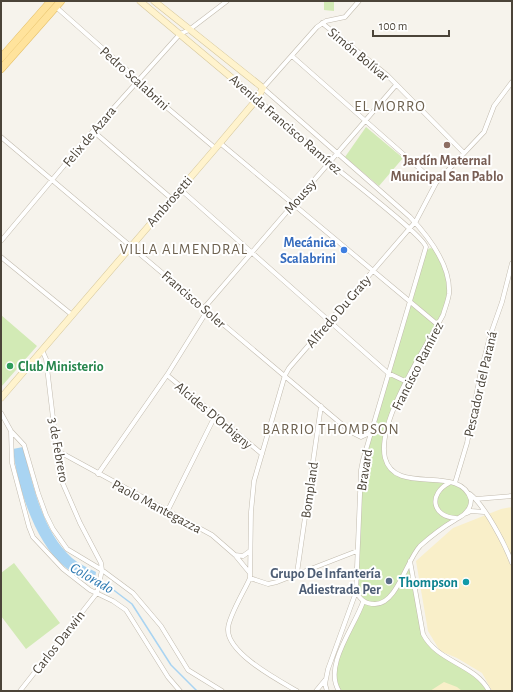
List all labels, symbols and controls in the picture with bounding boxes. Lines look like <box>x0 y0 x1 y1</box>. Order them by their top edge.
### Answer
scale bar <box>373 12 449 38</box>
text: 100 m <box>379 20 407 32</box>
street label: Simón Bolívar <box>325 25 392 85</box>
street label: Pedro Scalabrini <box>97 44 172 113</box>
street label: Avenida Francisco Ramírez <box>226 72 344 177</box>
district label: EL MORRO <box>354 99 426 114</box>
street label: Felix de Azara <box>61 103 119 170</box>
marker: Jardín Maternal Municipal San Pablo <box>442 140 452 150</box>
place label: Jardín Maternal Municipal San Pablo <box>391 154 504 184</box>
street label: Ambrosetti <box>144 174 195 229</box>
street label: Moussy <box>282 177 320 217</box>
place label: Mecánica Scalabrini <box>280 236 336 266</box>
district label: VILLA ALMENDRAL <box>120 242 248 257</box>
marker: Mecánica Scalabrini <box>339 245 349 255</box>
street label: Francisco Soler <box>159 268 228 331</box>
street label: Alfredo Du Graty <box>304 273 374 351</box>
street label: Francisco Ramírez <box>390 320 446 413</box>
street label: Pescador del Paraná <box>462 330 500 438</box>
place label: Club Ministerio <box>18 360 104 374</box>
marker: Club Ministerio <box>5 361 15 371</box>
street label: Alcides D'Orbigny <box>172 379 255 452</box>
street label: 3 de Febrero <box>45 417 71 484</box>
district label: BARRIO THOMPSON <box>262 422 400 437</box>
street label: Bravard <box>355 448 375 492</box>
street label: Bompland <box>299 461 321 519</box>
street label: Paolo Mantegazza <box>110 477 204 537</box>
water label: Colorado <box>67 560 116 597</box>
place label: Grupo De Infantería Adiestrada Per <box>270 567 381 597</box>
marker: Grupo De Infantería Adiestrada Per <box>384 576 394 586</box>
place label: Thompson <box>398 576 458 590</box>
marker: Thompson <box>461 577 471 587</box>
street label: Carlos Darwin <box>30 608 88 677</box>

